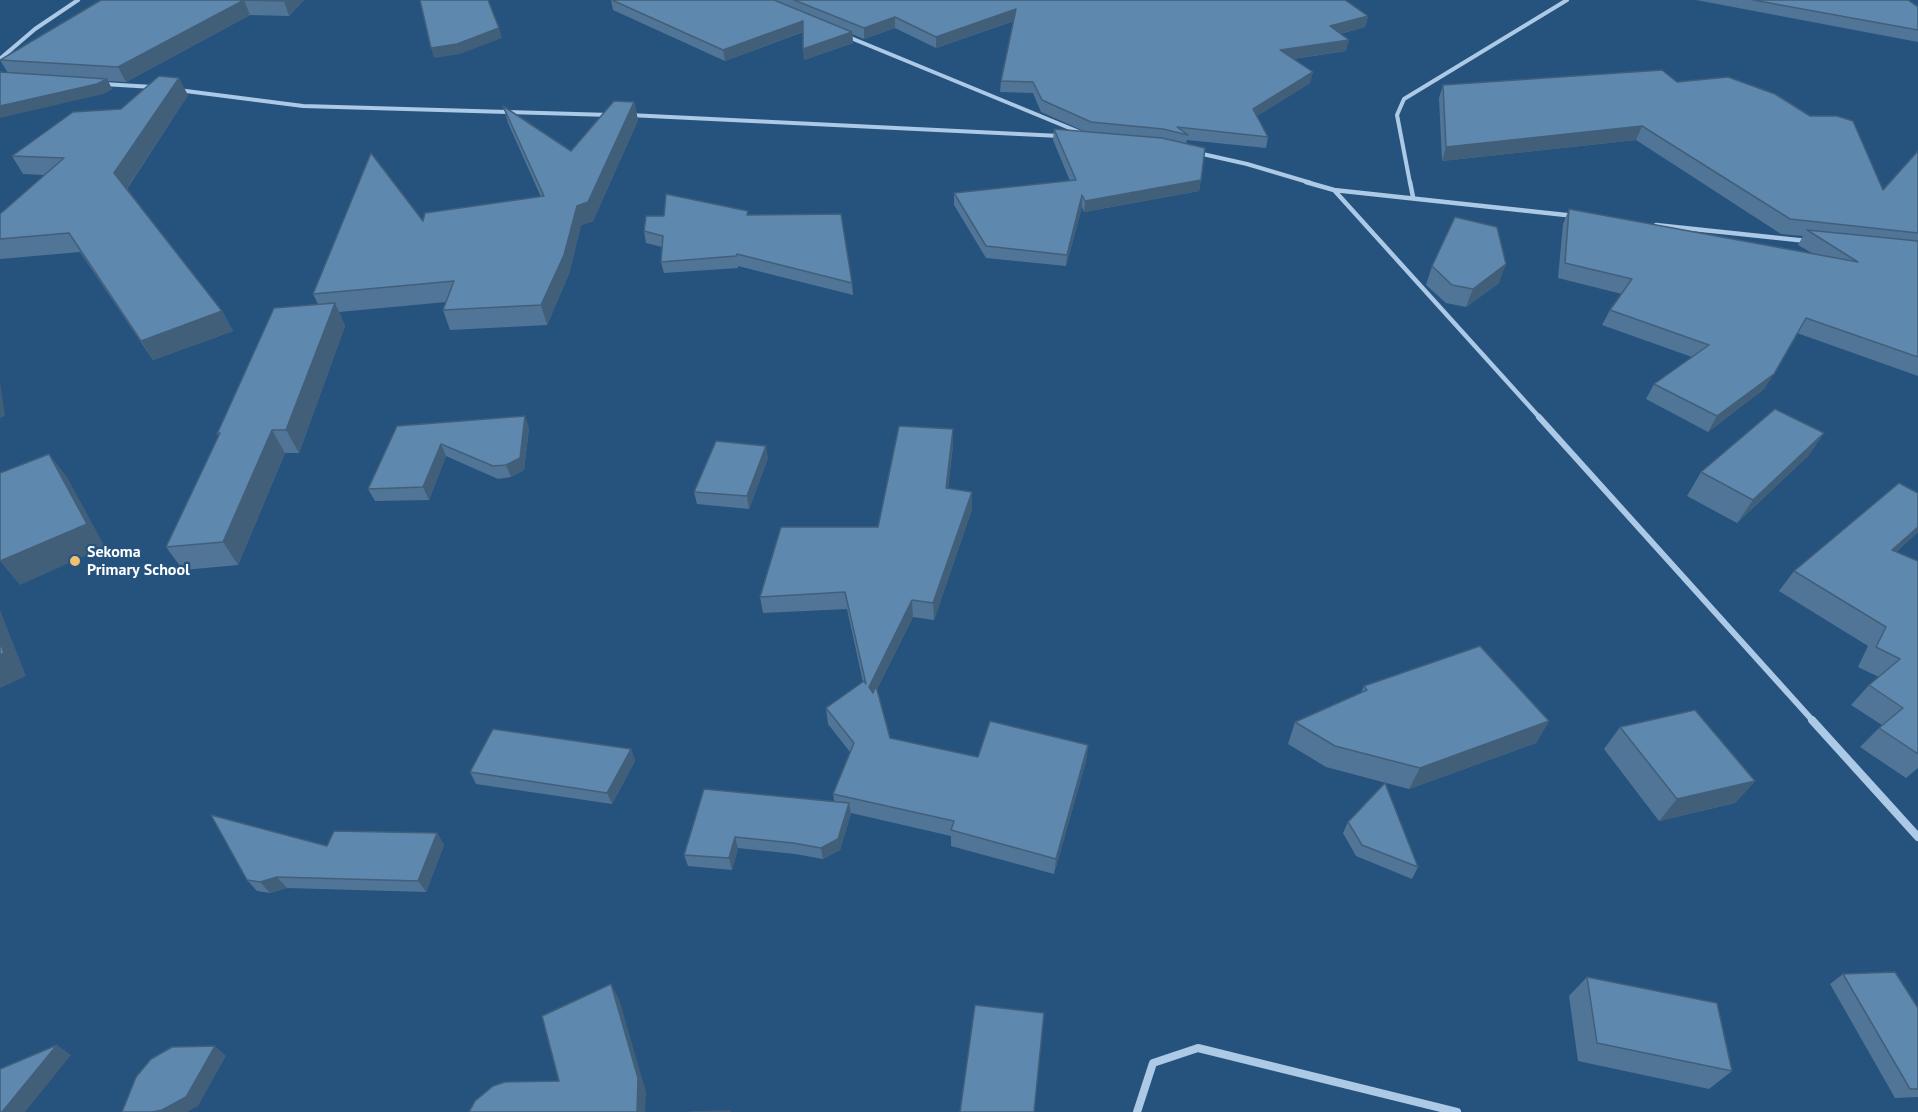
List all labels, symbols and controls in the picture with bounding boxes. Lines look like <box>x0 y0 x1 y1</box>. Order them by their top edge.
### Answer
place label: Sekoma Primary School <box>87 542 190 580</box>
marker: Sekoma Primary School <box>68 554 82 568</box>

